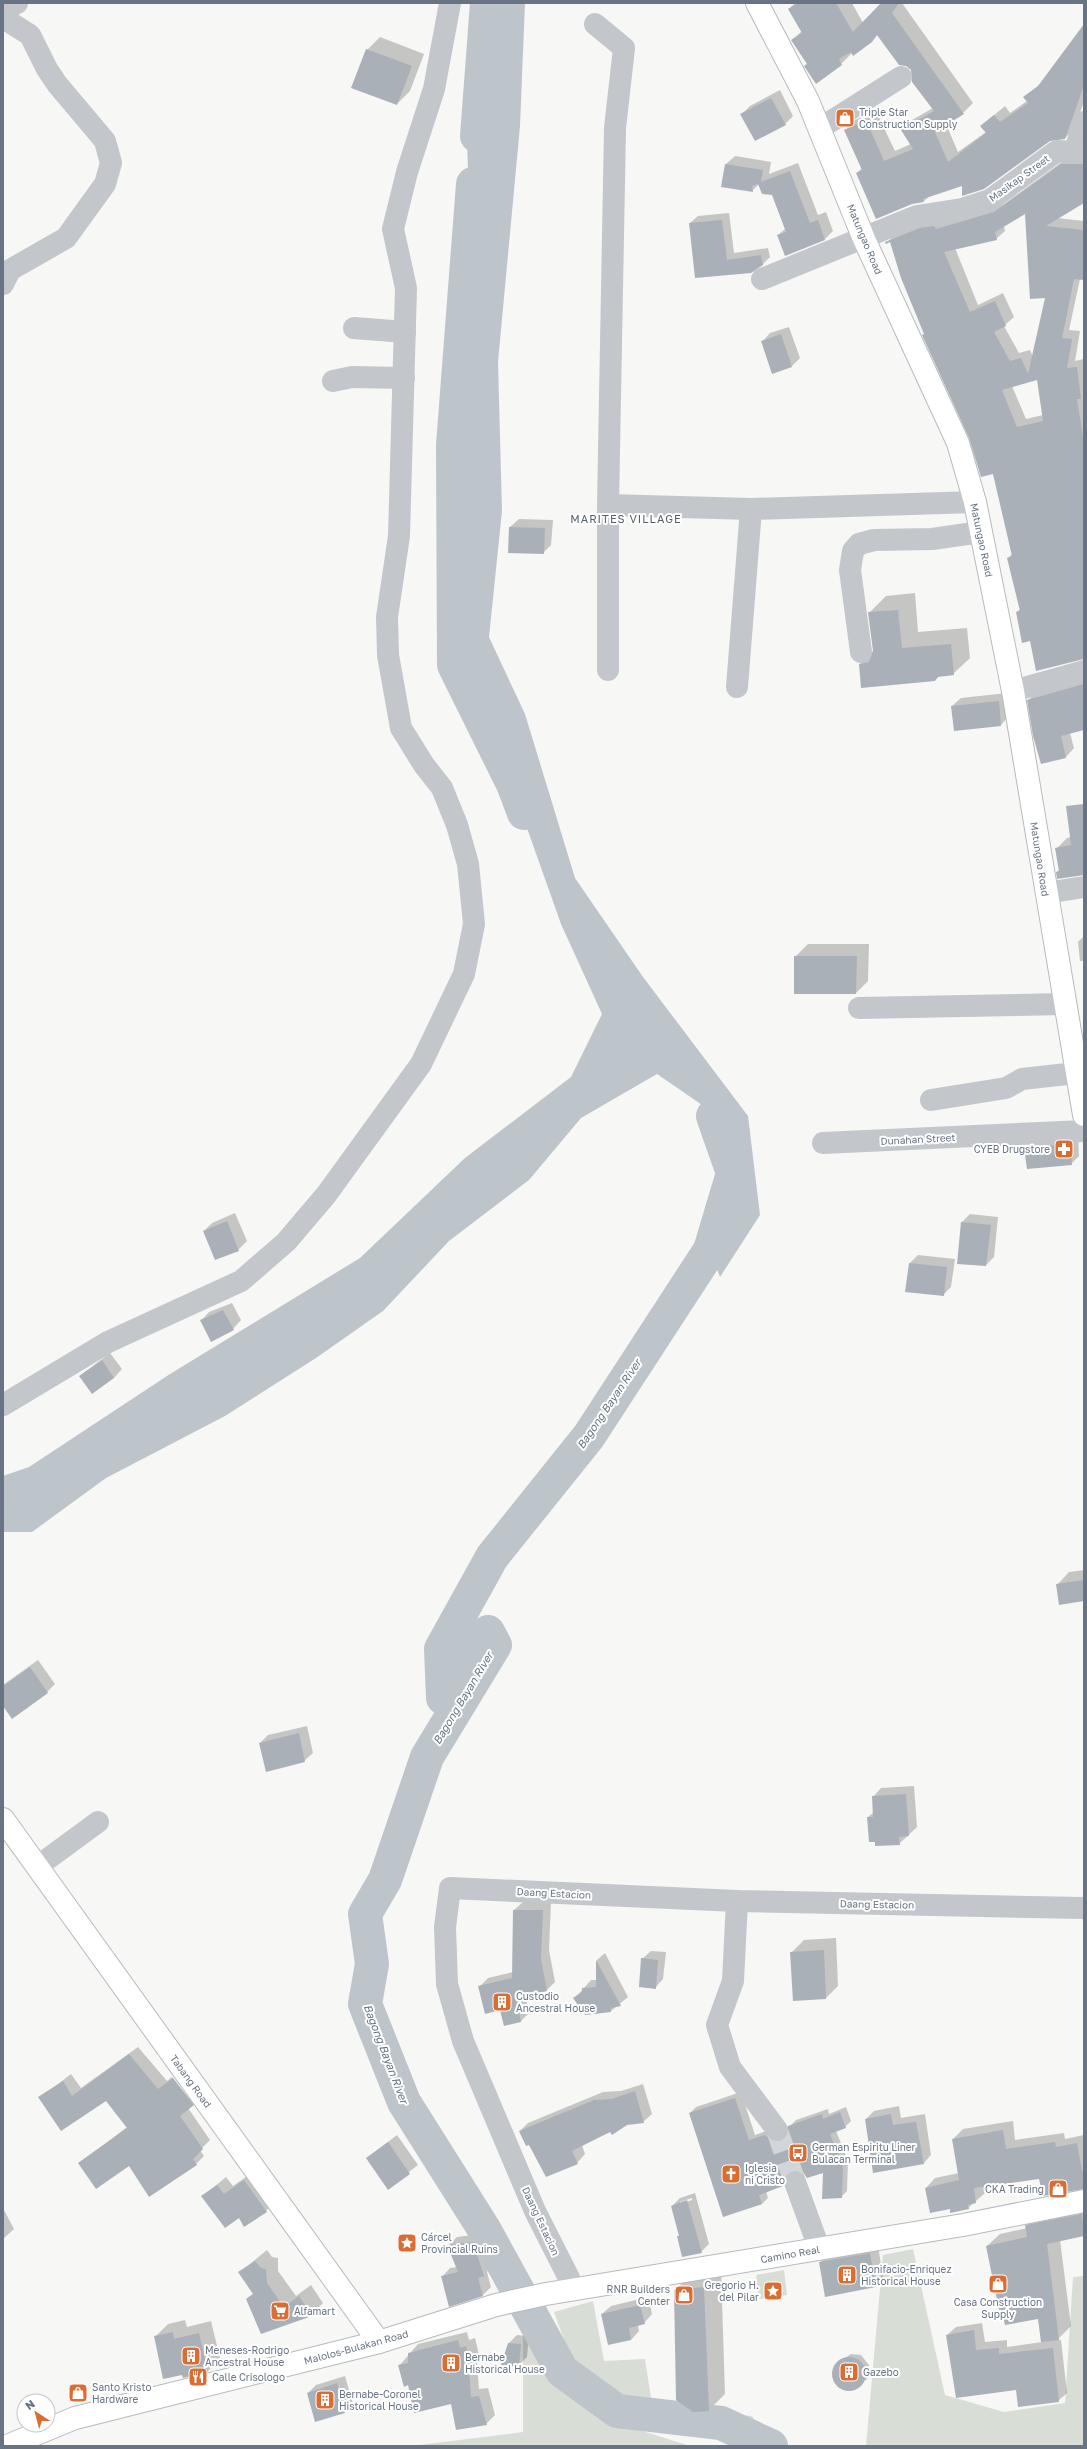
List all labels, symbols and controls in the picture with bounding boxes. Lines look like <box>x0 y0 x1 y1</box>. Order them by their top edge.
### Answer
place label: Triple Star Construction Supply <box>859 106 958 130</box>
shop icon: Triple Star Construction Supply <box>834 107 856 129</box>
street label: Masikap Street <box>986 152 1052 204</box>
street label: Matungao Road <box>845 202 885 276</box>
street label: Matungao Road <box>968 502 996 578</box>
district label: MARITES VILLAGE <box>570 512 682 525</box>
street label: Matungao Road <box>1028 821 1052 897</box>
street label: Dunahan Street <box>880 1131 956 1147</box>
pharmacy icon: CYEB Drugstore <box>1053 1138 1075 1160</box>
place label: CYEB Drugstore <box>974 1143 1050 1155</box>
water label: Bagong Bayan River <box>574 1355 645 1452</box>
water label: Bagong Bayan River <box>430 1648 497 1747</box>
street label: Daang Estacion <box>517 1885 591 1901</box>
street label: Daang Estacion <box>840 1897 914 1911</box>
place label: Custodio Ancestral House <box>516 1990 595 2014</box>
building icon: Custodio Ancestral House <box>491 1991 513 2013</box>
water label: Bagong Bayan River <box>361 2002 412 2107</box>
street label: Tabang Road <box>168 2052 214 2110</box>
place label: German Espiritu Liner Bulacan Terminal <box>812 2141 916 2165</box>
bus stop icon: German Espiritu Liner Bulacan Terminal <box>787 2142 809 2164</box>
place label: Iglesia ni Cristo <box>745 2162 785 2186</box>
church icon: Iglesia ni Cristo <box>720 2163 742 2185</box>
shop icon: CKA Trading <box>1047 2178 1069 2200</box>
place label: CKA Trading <box>985 2183 1044 2195</box>
street label: Daang Estacion <box>520 2185 562 2257</box>
place label: Cárcel Provincial Ruins <box>421 2231 498 2255</box>
place icon: Cárcel Provincial Ruins <box>396 2232 418 2254</box>
street label: Camino Real <box>759 2243 821 2265</box>
place label: Bonifacio-Enriquez Historical House <box>861 2263 952 2287</box>
building icon: Bonifacio-Enriquez Historical House <box>836 2264 858 2286</box>
shop icon: Casa Construction Supply <box>987 2273 1009 2295</box>
place label: Gregorio H. del Pilar <box>705 2279 759 2303</box>
place icon: Gregorio H. del Pilar <box>762 2280 784 2302</box>
place label: RNR Builders Center <box>607 2283 670 2307</box>
shop icon: RNR Builders Center <box>673 2284 695 2306</box>
place label: Casa Construction Supply <box>954 2296 1042 2320</box>
supermarket icon: Alfamart <box>269 2300 291 2322</box>
place label: Alfamart <box>294 2305 335 2317</box>
street label: Malolos-Bulakan Road <box>303 2327 409 2367</box>
place label: Meneses-Rodrigo Ancestral House <box>205 2344 289 2368</box>
building icon: Meneses-Rodrigo Ancestral House <box>180 2345 202 2367</box>
place label: Bernabe Historical House <box>465 2351 545 2375</box>
building icon: Bernabe Historical House <box>440 2352 462 2374</box>
building icon: Gazebo <box>838 2361 860 2383</box>
restaurant icon: Calle Crisologo <box>187 2366 209 2388</box>
place label: Gazebo <box>863 2366 899 2378</box>
place label: Calle Crisologo <box>212 2371 285 2383</box>
place label: Santo Kristo Hardware <box>92 2381 151 2405</box>
shop icon: Santo Kristo Hardware <box>67 2382 89 2404</box>
place label: Bernabe-Coronel Historical House <box>339 2388 421 2412</box>
building icon: Bernabe-Coronel Historical House <box>314 2389 336 2411</box>
north arrow <box>16 2393 56 2433</box>
text: N <box>23 2397 37 2412</box>

